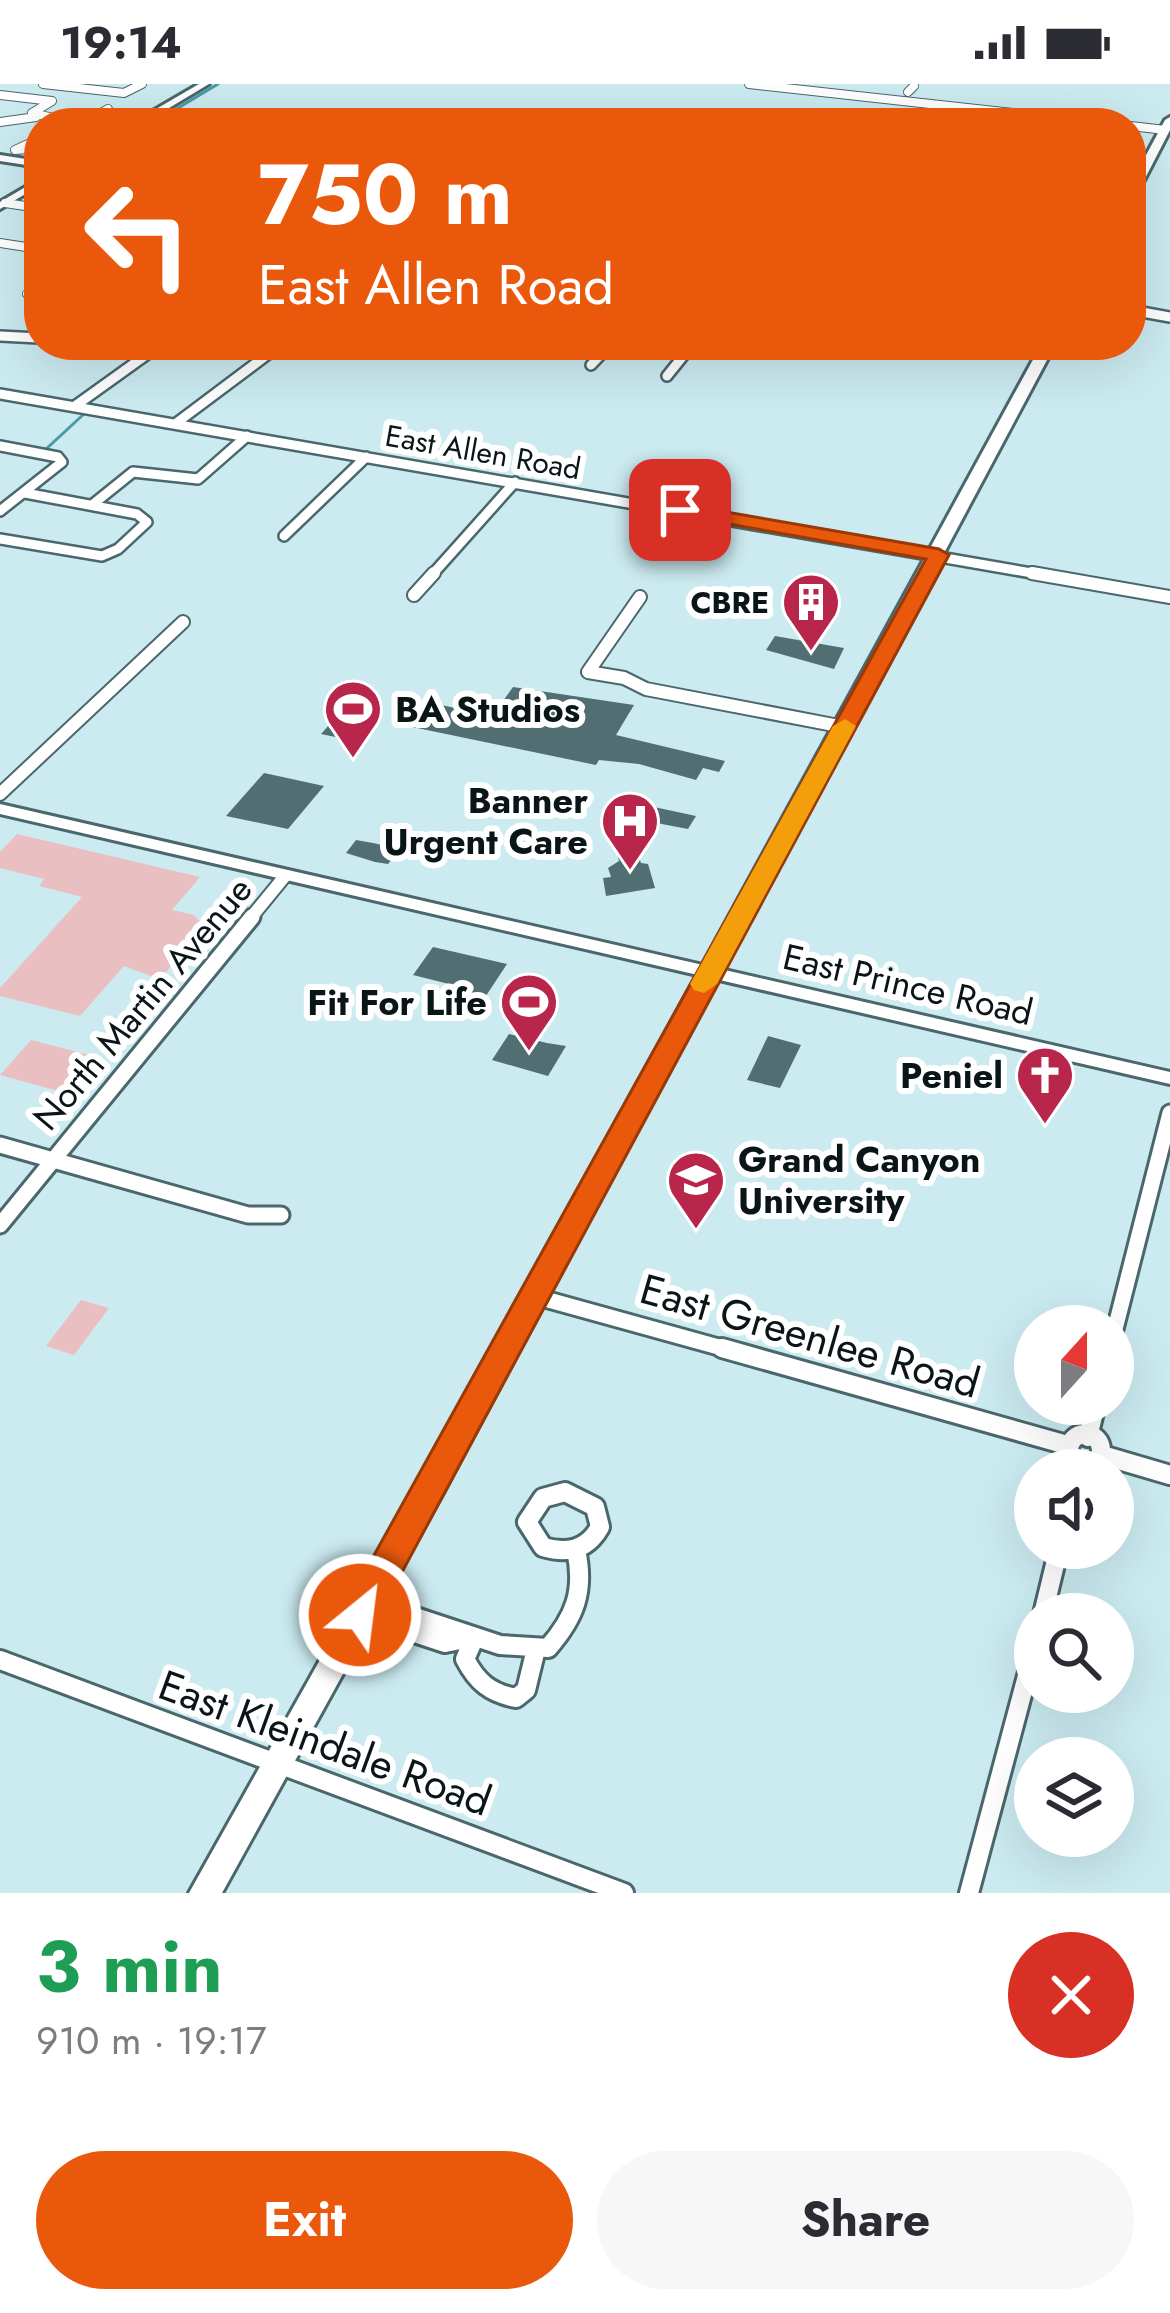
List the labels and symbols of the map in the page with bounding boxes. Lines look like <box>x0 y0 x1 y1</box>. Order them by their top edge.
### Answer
street label: East Allen Road <box>382 414 584 490</box>
pin <box>629 459 731 561</box>
building icon: CBRE <box>780 571 842 653</box>
place label: CBRE <box>691 581 769 624</box>
sports icon: BA Studios <box>322 678 384 760</box>
place label: BA Studios <box>395 683 580 735</box>
place label: Banner Urgent Care <box>383 774 588 867</box>
hospital icon: Banner Urgent Care <box>599 790 661 872</box>
street label: North Martin Avenue <box>20 865 264 1141</box>
street label: East Prince Road <box>778 930 1038 1038</box>
sports icon: Fit For Life <box>498 971 560 1053</box>
place label: Fit For Life <box>307 976 487 1028</box>
church icon: Peniel <box>1014 1044 1076 1126</box>
place label: Peniel <box>900 1049 1003 1101</box>
place label: Grand Canyon University <box>738 1133 981 1226</box>
school or university icon: Grand Canyon University <box>665 1149 727 1231</box>
street label: East Greenlee Road <box>633 1258 987 1414</box>
north arrow <box>1014 1305 1134 1425</box>
position arrow <box>297 1552 423 1678</box>
street label: East Kleindale Road <box>150 1655 500 1831</box>

